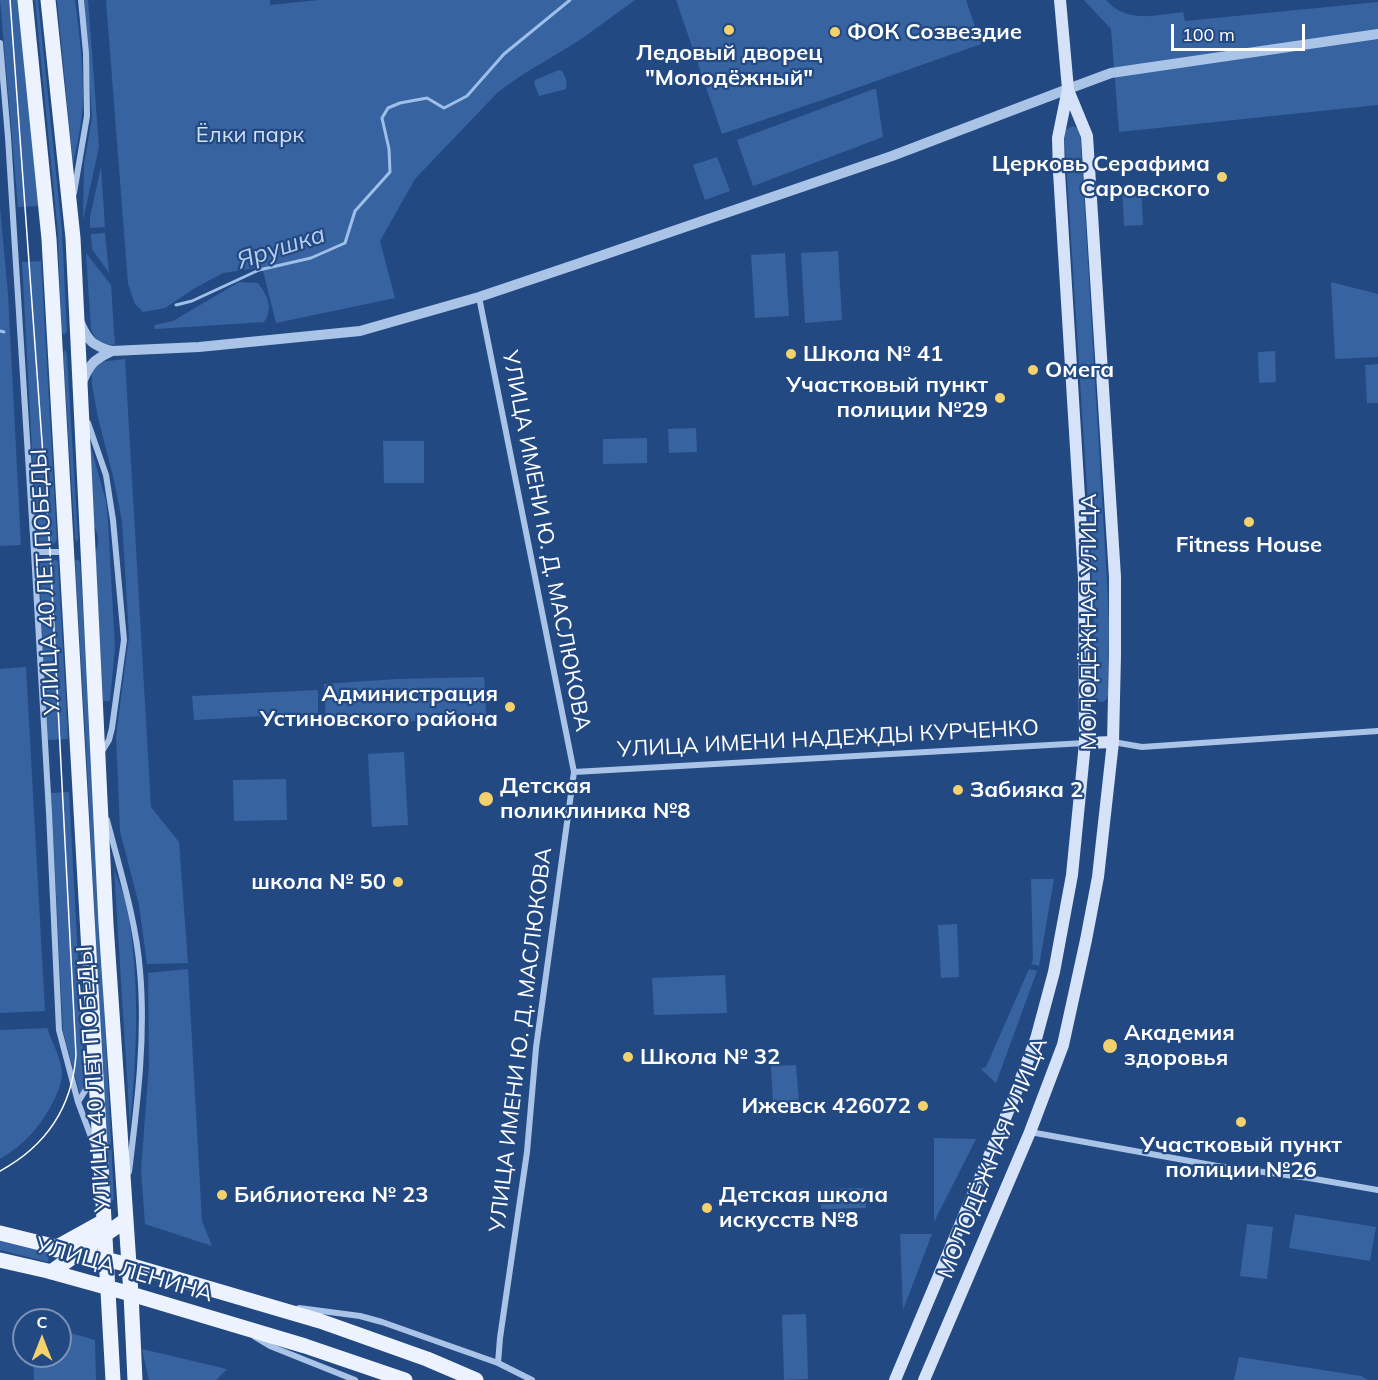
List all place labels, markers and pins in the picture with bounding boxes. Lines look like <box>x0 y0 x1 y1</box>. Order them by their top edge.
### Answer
place label: ФОК Созвездие <box>847 19 1022 45</box>
marker: Ледовый дворец "Молодёжный" <box>722 23 736 37</box>
marker: ФОК Созвездие <box>828 25 842 39</box>
place label: Ледовый дворец "Молодёжный" <box>636 40 822 92</box>
place label: Церковь Серафима Саровского <box>992 151 1210 202</box>
marker: Церковь Серафима Саровского <box>1215 170 1229 184</box>
place label: Школа № 41 <box>803 341 943 367</box>
marker: Школа № 41 <box>784 347 798 361</box>
place label: Омега <box>1045 357 1114 383</box>
marker: Омега <box>1026 363 1040 377</box>
place label: Участковый пункт полиции №29 <box>786 372 988 424</box>
marker: Участковый пункт полиции №29 <box>993 391 1007 405</box>
marker: Fitness House <box>1242 515 1256 529</box>
place label: Fitness House <box>1176 532 1322 558</box>
place label: Администрация Устиновского района <box>260 681 498 732</box>
marker: Администрация Устиновского района <box>503 700 517 714</box>
place label: Детская поликлиника №8 <box>500 773 690 824</box>
place label: Забияка 2 <box>970 777 1083 803</box>
marker: Забияка 2 <box>951 783 965 797</box>
marker: Детская поликлиника №8 <box>477 790 495 808</box>
place label: школа № 50 <box>251 869 386 895</box>
marker: школа № 50 <box>391 875 405 889</box>
place label: Академия здоровья <box>1124 1020 1235 1072</box>
marker: Академия здоровья <box>1101 1037 1119 1055</box>
place label: Школа № 32 <box>640 1044 780 1070</box>
marker: Школа № 32 <box>621 1050 635 1064</box>
place label: Ижевск 426072 <box>741 1093 911 1119</box>
marker: Ижевск 426072 <box>916 1099 930 1113</box>
marker: Участковый пункт полиции №26 <box>1234 1115 1248 1129</box>
place label: Участковый пункт полиции №26 <box>1140 1132 1342 1184</box>
place label: Библиотека № 23 <box>234 1182 428 1208</box>
place label: Детская школа искусств №8 <box>719 1182 888 1234</box>
marker: Библиотека № 23 <box>215 1188 229 1202</box>
marker: Детская школа искусств №8 <box>700 1201 714 1215</box>

